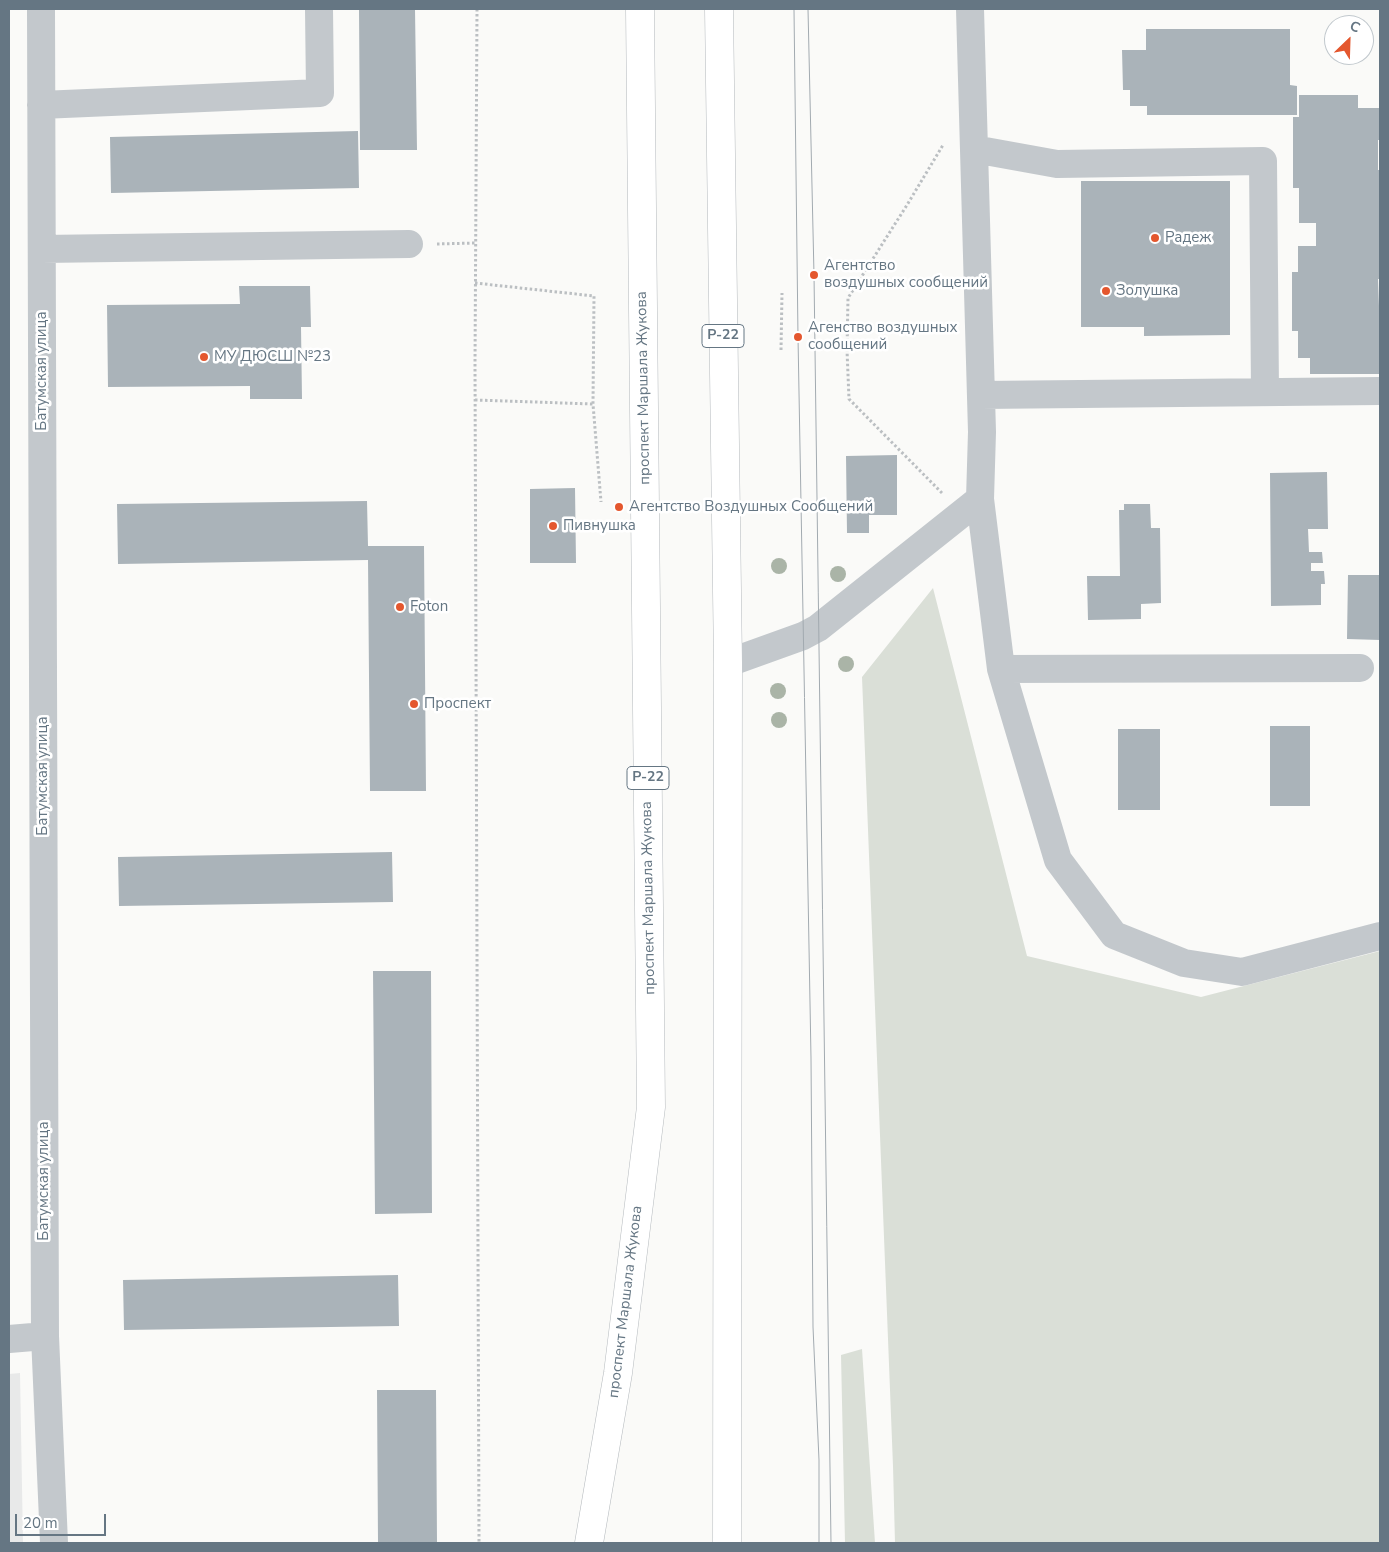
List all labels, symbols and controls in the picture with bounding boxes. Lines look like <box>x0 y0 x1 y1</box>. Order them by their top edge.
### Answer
north arrow <box>1324 15 1374 65</box>
text: С <box>1347 16 1363 37</box>
place label: Радеж <box>1165 229 1211 247</box>
marker: Радеж <box>1149 232 1161 244</box>
place label: Агентство воздушных сообщений <box>824 257 988 292</box>
marker: Агентство воздушных сообщений <box>808 269 820 281</box>
place label: Золушка <box>1116 282 1178 300</box>
marker: Золушка <box>1100 285 1112 297</box>
street label: проспект Маршала Жукова <box>633 291 655 485</box>
street label: Батумская улица <box>33 311 51 431</box>
place label: Агенство воздушных сообщений <box>808 319 958 354</box>
road number: Р-22 <box>702 324 744 348</box>
marker: Агенство воздушных сообщений <box>792 331 804 343</box>
place label: МУ ДЮСШ №23 <box>214 348 331 366</box>
marker: МУ ДЮСШ №23 <box>198 351 210 363</box>
place label: Агентство Воздушных Сообщений <box>629 498 873 516</box>
marker: Агентство Воздушных Сообщений <box>613 501 625 513</box>
place label: Пивнушка <box>563 517 636 535</box>
marker: Пивнушка <box>547 520 559 532</box>
place label: Foton <box>410 598 448 616</box>
marker: Foton <box>394 601 406 613</box>
place label: Проспект <box>424 695 491 713</box>
marker: Проспект <box>408 698 420 710</box>
street label: Батумская улица <box>34 716 52 836</box>
road number: Р-22 <box>627 766 669 790</box>
street label: проспект Маршала Жукова <box>638 801 660 995</box>
street label: Батумская улица <box>35 1121 53 1241</box>
street label: проспект Маршала Жукова <box>605 1205 647 1399</box>
scale bar <box>18 1504 109 1536</box>
text: 20 m <box>23 1513 58 1533</box>

